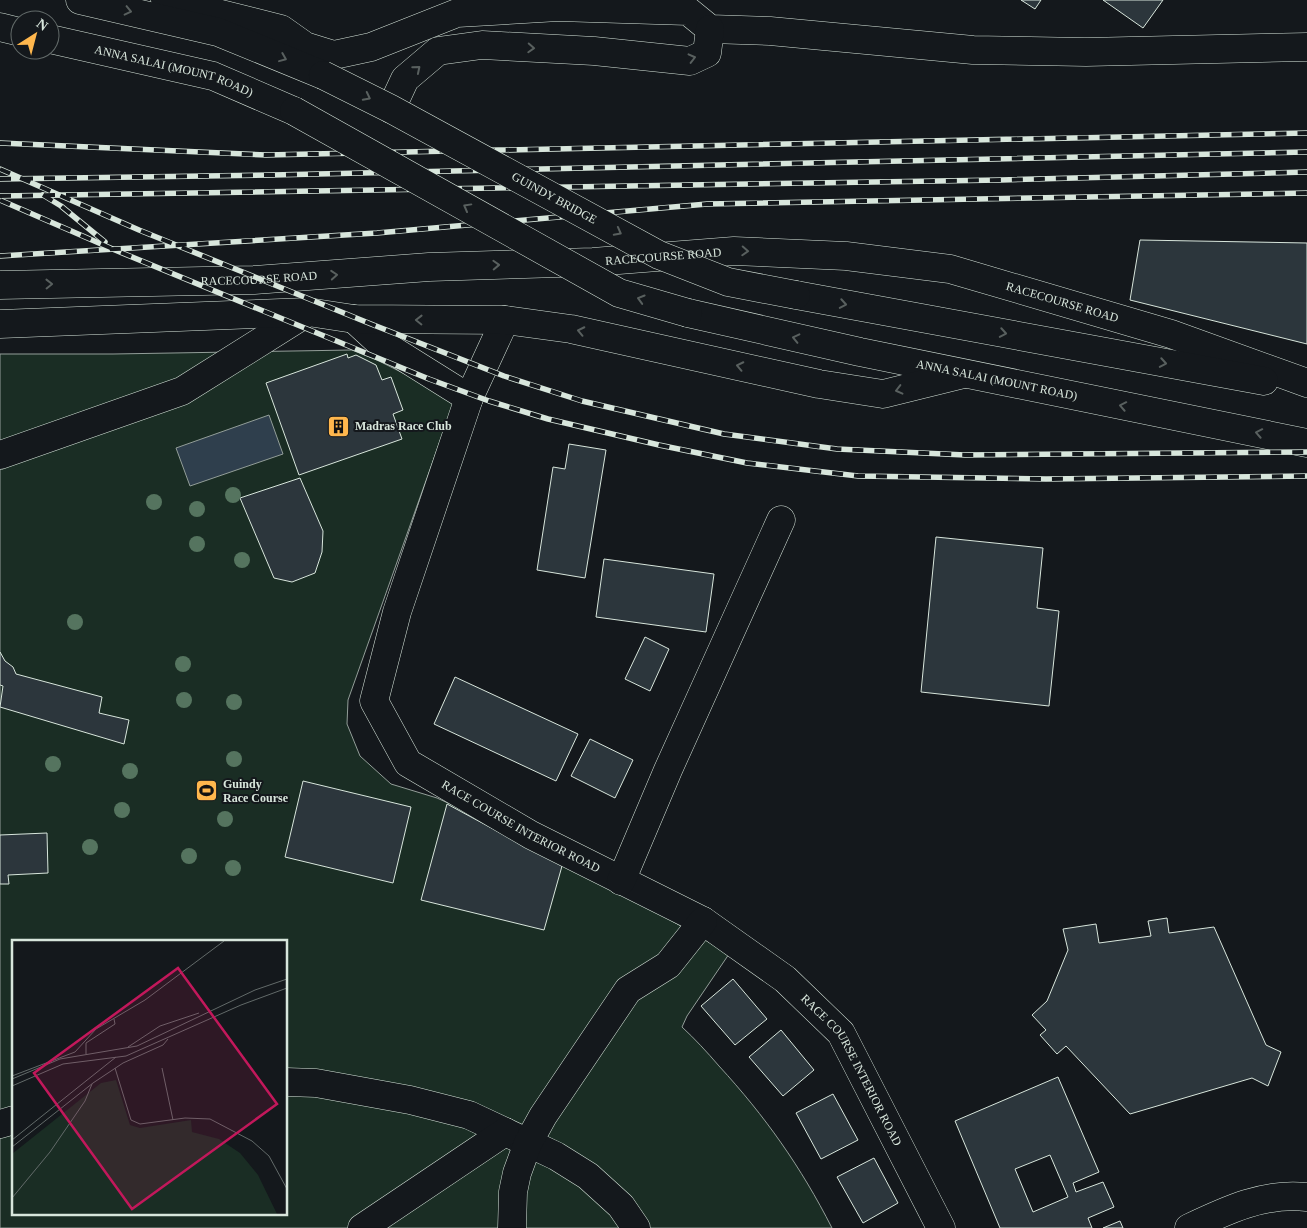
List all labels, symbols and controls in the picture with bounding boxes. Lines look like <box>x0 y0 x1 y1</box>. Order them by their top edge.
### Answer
one-way arrow <box>123 5 132 16</box>
north arrow <box>10 10 60 60</box>
text: N <box>34 16 51 34</box>
street label: ANNA SALAI (MOUNT ROAD) <box>93 42 255 99</box>
one-way arrow <box>527 42 535 53</box>
one-way arrow <box>278 52 287 63</box>
one-way arrow <box>688 53 696 64</box>
one-way arrow <box>411 66 420 75</box>
one-way arrow <box>361 91 370 101</box>
street label: GUINDY BRIDGE <box>509 169 599 227</box>
one-way arrow <box>463 203 472 213</box>
one-way arrow <box>612 226 621 236</box>
street label: RACECOURSE ROAD <box>605 245 722 268</box>
one-way arrow <box>741 246 749 257</box>
one-way arrow <box>492 259 500 270</box>
street label: RACECOURSE ROAD <box>201 268 318 288</box>
one-way arrow <box>330 269 338 280</box>
one-way arrow <box>45 279 53 289</box>
street label: RACECOURSE ROAD <box>1004 279 1120 325</box>
one-way arrow <box>637 295 645 305</box>
one-way arrow <box>839 298 848 309</box>
one-way arrow <box>415 314 423 325</box>
one-way arrow <box>577 326 586 337</box>
one-way arrow <box>999 328 1008 338</box>
one-way arrow <box>792 333 801 344</box>
street label: ANNA SALAI (MOUNT ROAD) <box>915 357 1079 403</box>
one-way arrow <box>1159 357 1167 367</box>
one-way arrow <box>735 362 744 372</box>
one-way arrow <box>896 384 904 394</box>
one-way arrow <box>1119 401 1128 412</box>
building icon: Madras Race Club <box>327 414 351 438</box>
place label: Madras Race Club <box>355 419 452 433</box>
one-way arrow <box>1255 429 1264 439</box>
place label: Guindy Race Course <box>223 777 289 805</box>
street label: RACE COURSE INTERIOR ROAD <box>439 777 603 876</box>
sports icon: Guindy Race Course <box>195 779 219 803</box>
inset map <box>12 940 288 1216</box>
street label: RACE COURSE INTERIOR ROAD <box>798 991 905 1149</box>

